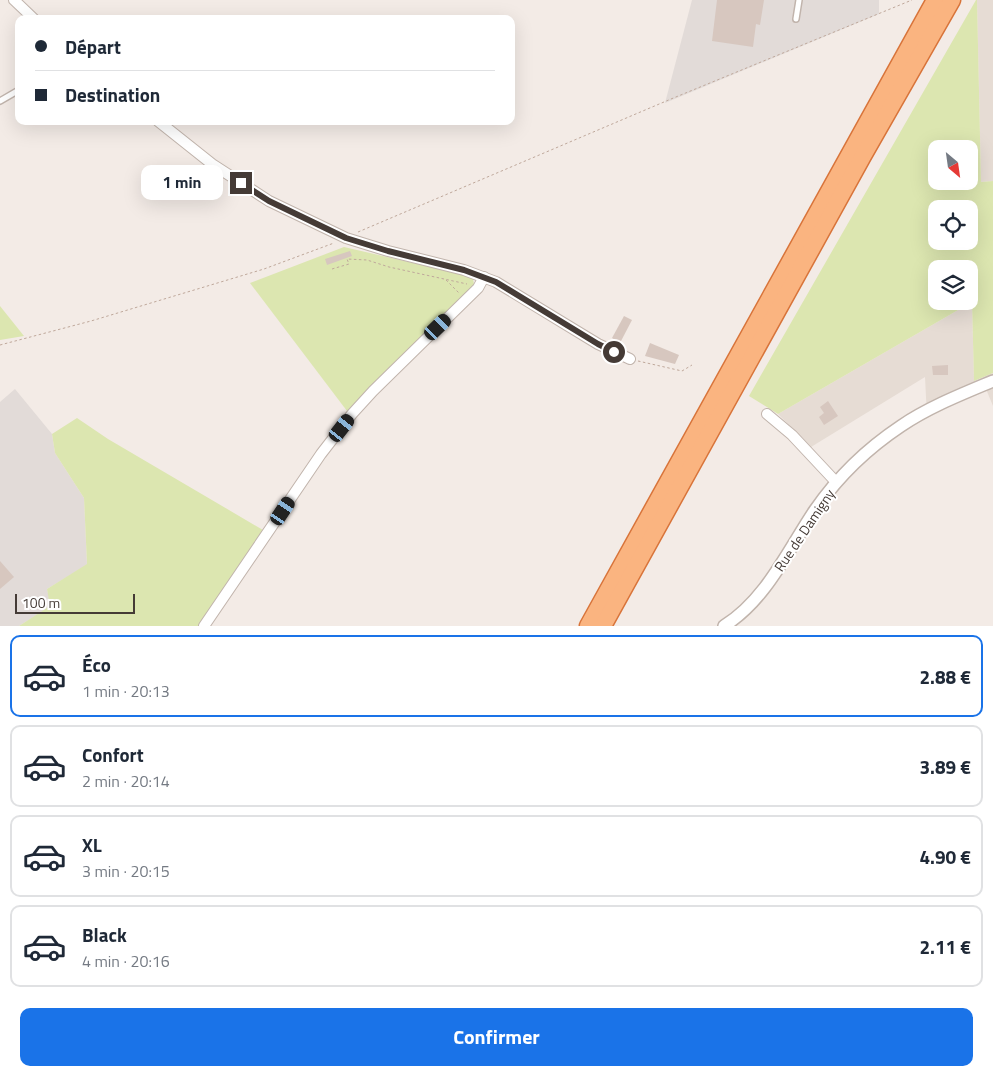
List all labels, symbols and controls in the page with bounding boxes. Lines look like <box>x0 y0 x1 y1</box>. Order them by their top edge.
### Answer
text: Départ <box>65 32 121 61</box>
text: Destination <box>65 80 160 109</box>
north arrow <box>928 140 978 190</box>
map controls <box>928 140 978 310</box>
callout: 1 min <box>141 166 224 200</box>
text: 1 min <box>163 170 201 194</box>
route end <box>230 172 252 194</box>
button: locate <box>928 200 978 250</box>
button: layers <box>928 260 978 310</box>
car <box>421 311 454 343</box>
route start <box>603 341 625 363</box>
car <box>326 412 357 444</box>
street label: Rue de Damigny <box>768 484 840 576</box>
car <box>268 494 297 528</box>
scale bar <box>15 591 135 614</box>
text: 100 m <box>22 592 60 613</box>
text: Éco <box>82 650 111 679</box>
icon: car <box>22 654 67 699</box>
text: 2.88 € <box>919 662 971 691</box>
text: 1 min · 20:13 <box>82 679 170 703</box>
text: Confort <box>82 740 144 769</box>
icon: car <box>22 744 67 789</box>
text: 3.89 € <box>919 752 971 781</box>
text: 2 min · 20:14 <box>82 769 170 793</box>
text: XL <box>82 830 102 859</box>
icon: car <box>22 834 67 879</box>
text: 4.90 € <box>919 842 971 871</box>
text: 3 min · 20:15 <box>82 859 170 883</box>
text: Black <box>82 920 127 949</box>
icon: car <box>22 924 67 969</box>
text: 2.11 € <box>919 932 971 961</box>
text: 4 min · 20:16 <box>82 949 170 973</box>
button: Confirmer <box>20 1008 973 1066</box>

